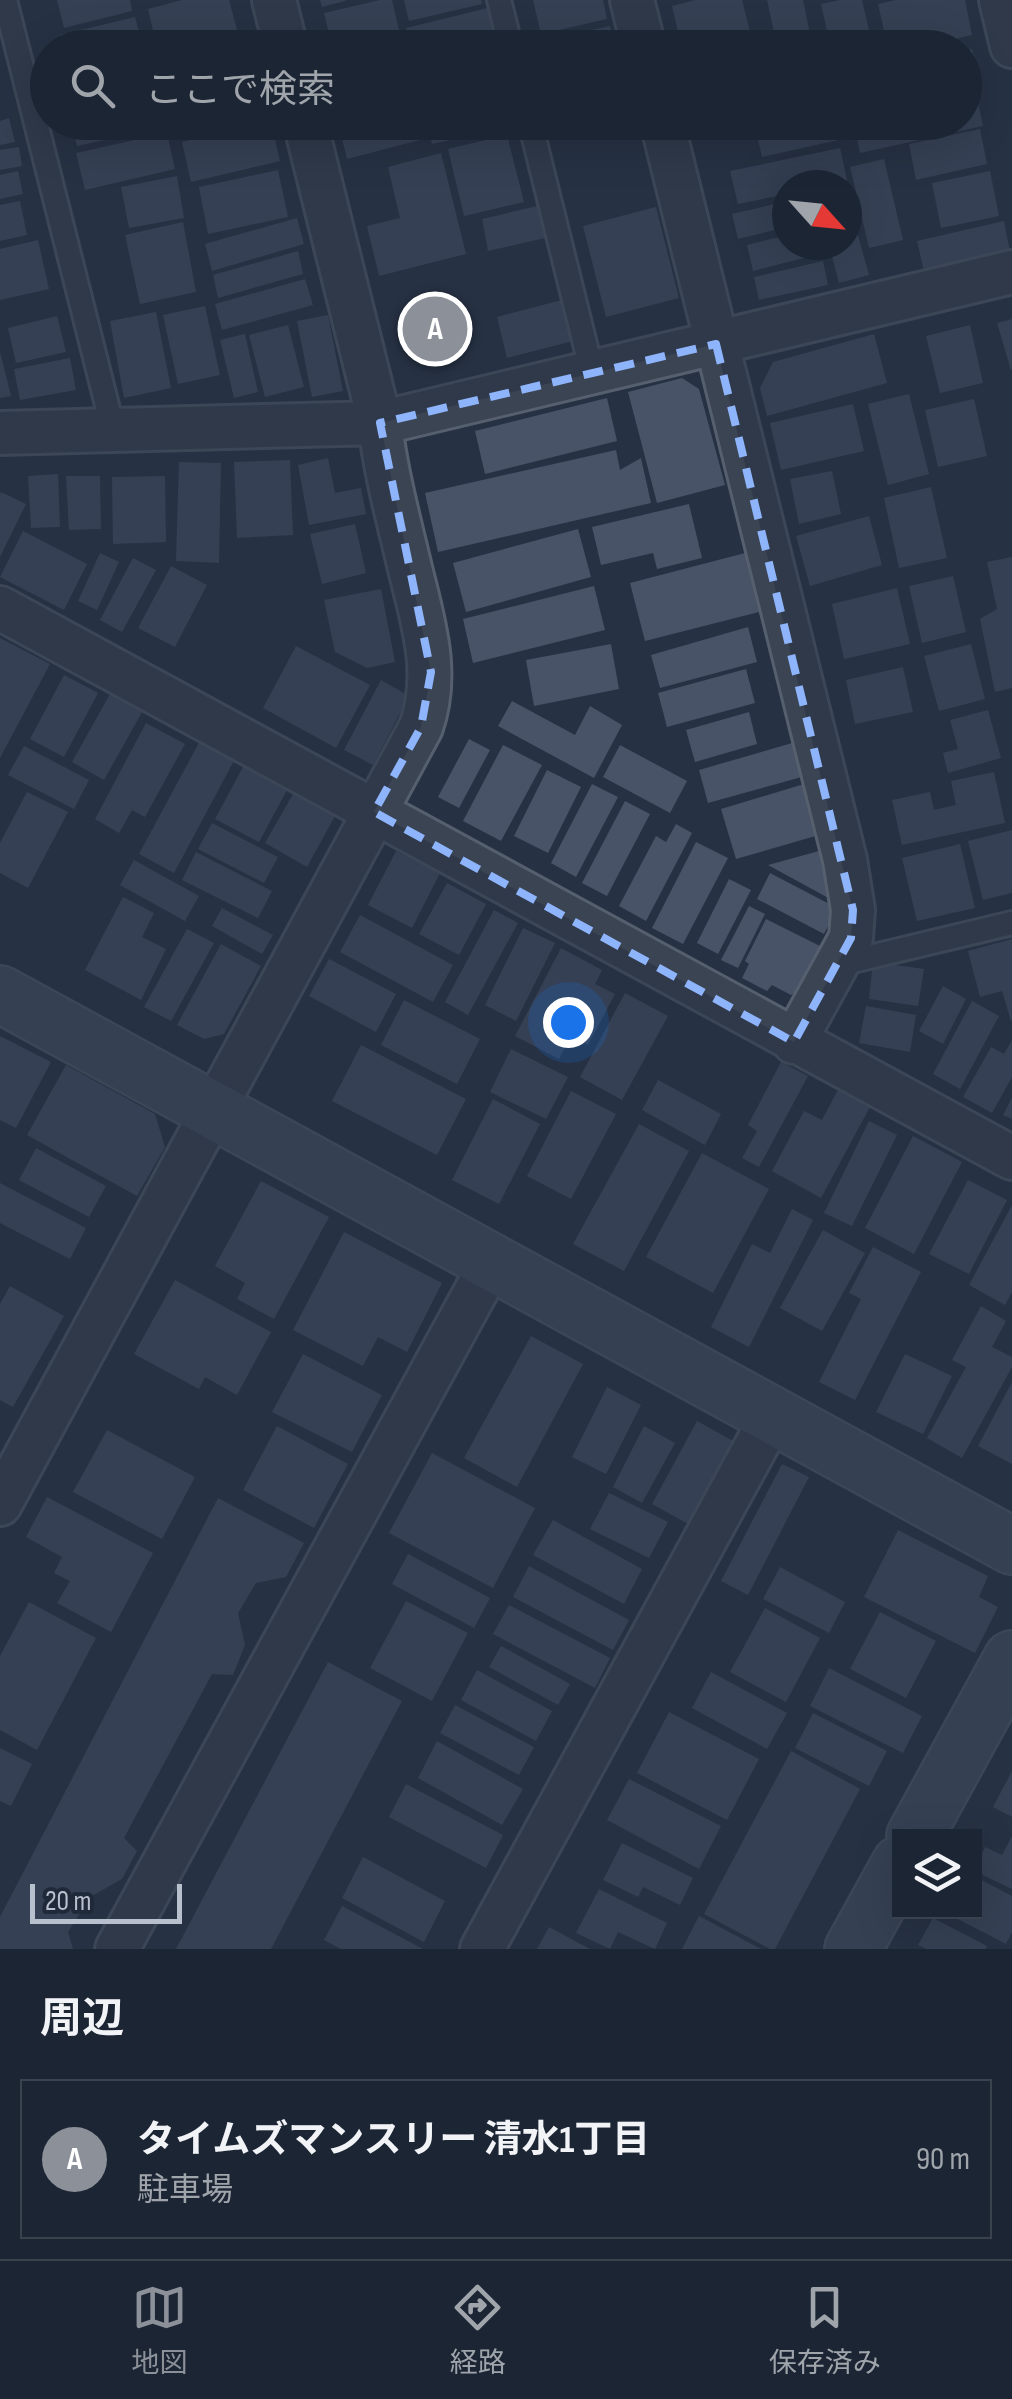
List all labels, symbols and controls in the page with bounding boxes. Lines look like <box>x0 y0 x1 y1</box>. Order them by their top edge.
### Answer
search box <box>30 30 982 140</box>
icon: search <box>65 58 120 113</box>
text: ここで検索 <box>145 68 335 113</box>
north arrow <box>772 170 862 260</box>
pin: A <box>402 292 468 366</box>
your location <box>543 997 594 1048</box>
map controls <box>892 1829 982 1919</box>
button: layers <box>892 1829 982 1919</box>
scale bar <box>30 1879 182 1924</box>
text: 20 m <box>45 1885 91 1918</box>
text: 周辺 <box>40 1994 124 2045</box>
text: タイムズマンスリー 清水1丁目 <box>137 2118 650 2163</box>
text: A <box>67 2140 82 2179</box>
text: 90 m <box>916 2140 970 2179</box>
text: 駐車場 <box>137 2171 233 2210</box>
tab: 地図 <box>131 2280 187 2380</box>
tab: 経路 <box>450 2280 506 2380</box>
tab: 保存済み <box>769 2280 881 2380</box>

